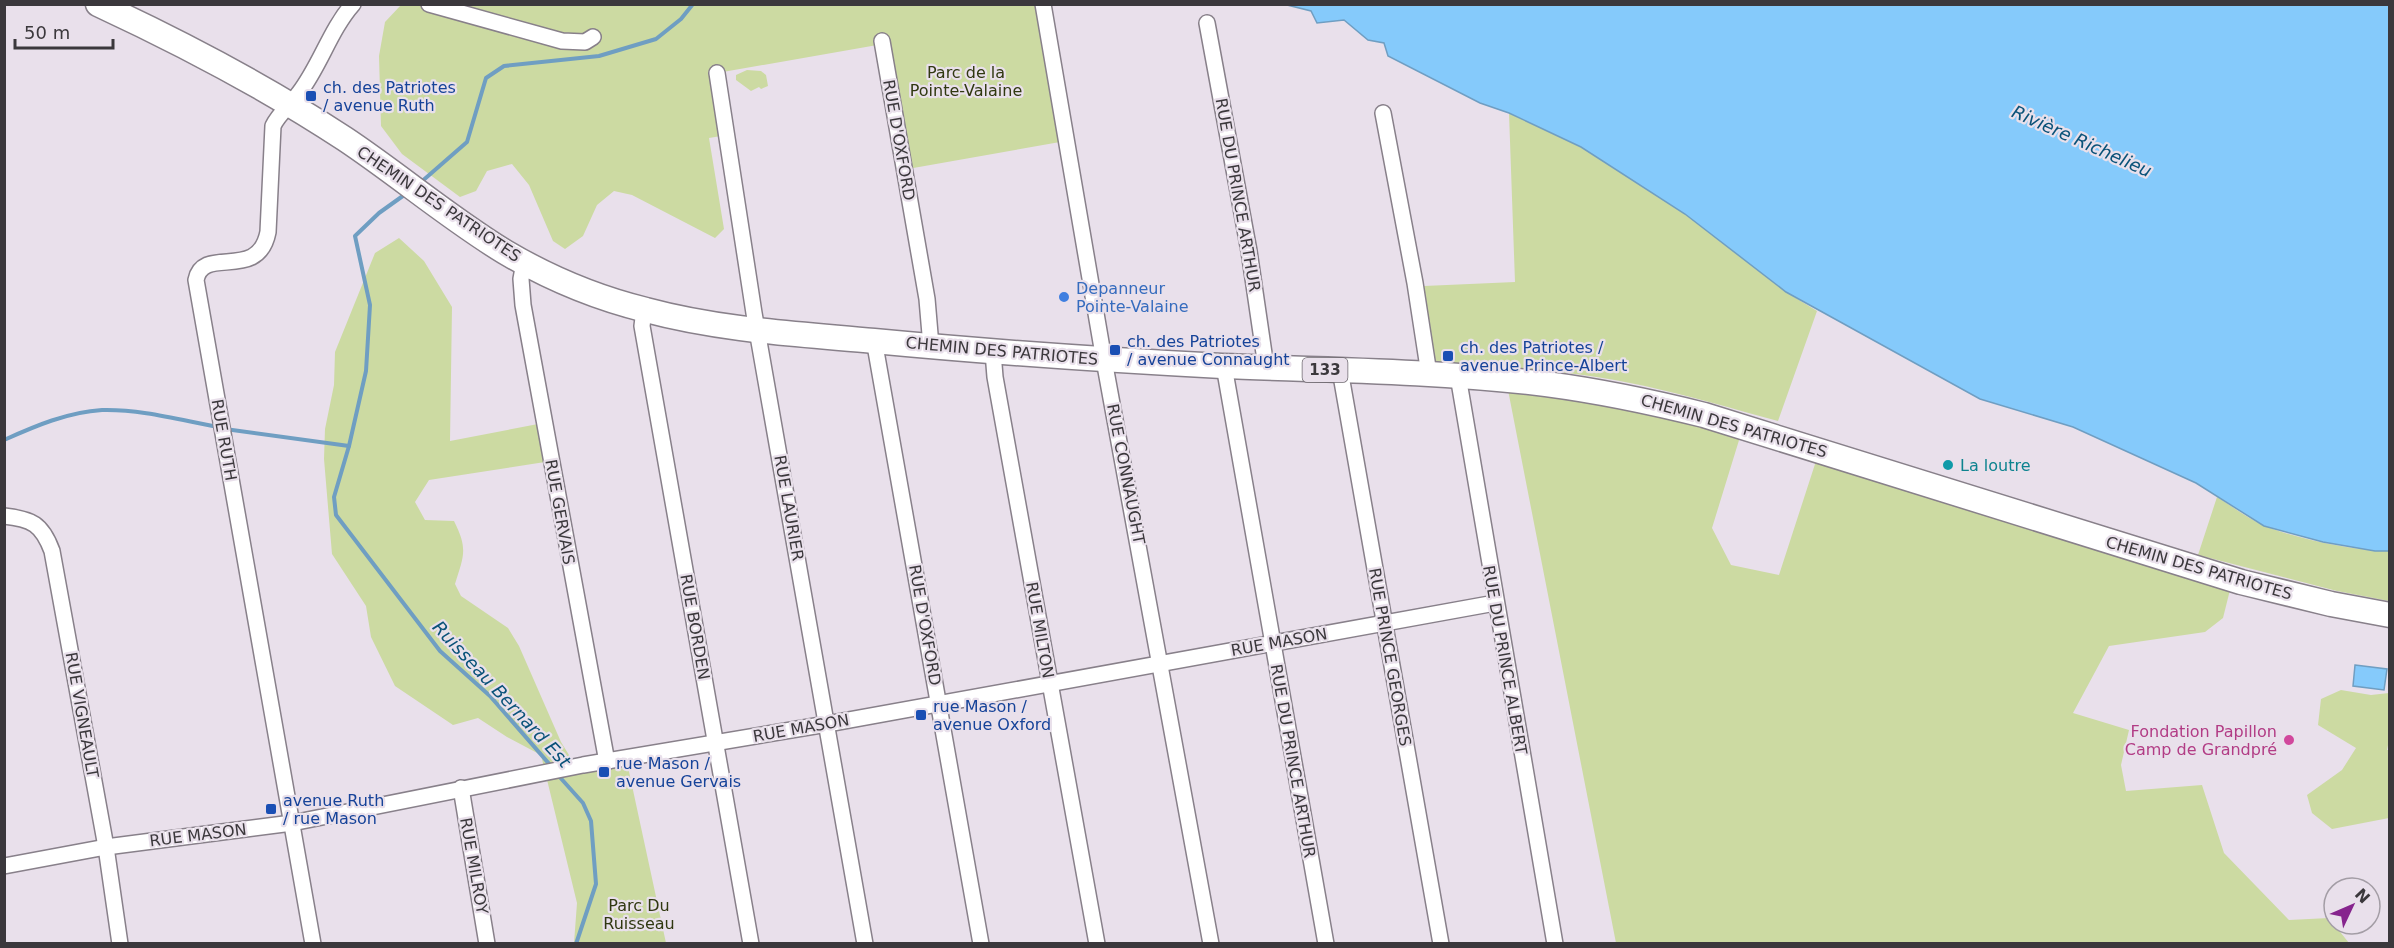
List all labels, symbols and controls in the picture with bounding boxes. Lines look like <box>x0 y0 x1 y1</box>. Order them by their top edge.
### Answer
scale bar <box>15 12 112 50</box>
text: 50 m <box>24 22 70 43</box>
park label: Parc de la Pointe-Valaine <box>910 63 1022 100</box>
place label: ch. des Patriotes / avenue Ruth <box>323 78 456 115</box>
street label: RUE D'OXFORD <box>879 78 919 202</box>
marker: ch. des Patriotes / avenue Ruth <box>304 89 318 103</box>
street label: RUE DU PRINCE ARTHUR <box>1212 97 1264 293</box>
water label: Rivière Richelieu <box>2009 101 2155 181</box>
street label: CHEMIN DES PATRIOTES <box>354 142 524 266</box>
place label: Depanneur Pointe-Valaine <box>1076 279 1189 316</box>
marker: Depanneur Pointe-Valaine <box>1057 290 1071 304</box>
place label: ch. des Patriotes / avenue Connaught <box>1127 332 1290 369</box>
street label: CHEMIN DES PATRIOTES <box>905 333 1099 369</box>
place label: ch. des Patriotes / avenue Prince-Albert <box>1460 338 1627 375</box>
marker: ch. des Patriotes / avenue Connaught <box>1108 343 1122 357</box>
marker: ch. des Patriotes / avenue Prince-Albert <box>1441 349 1455 363</box>
road number: 133 <box>1302 358 1348 382</box>
street label: CHEMIN DES PATRIOTES <box>1639 390 1829 462</box>
street label: RUE RUTH <box>207 398 241 482</box>
street label: RUE CONNAUGHT <box>1103 402 1149 546</box>
street label: RUE LAURIER <box>770 454 808 562</box>
place label: La loutre <box>1960 456 2031 475</box>
street label: RUE GERVAIS <box>541 458 579 566</box>
marker: La loutre <box>1941 458 1955 472</box>
street label: CHEMIN DES PATRIOTES <box>2104 532 2294 604</box>
street label: RUE D'OXFORD <box>905 563 945 687</box>
street label: RUE DU PRINCE ALBERT <box>1479 564 1531 756</box>
street label: RUE PRINCE GEORGES <box>1365 566 1415 748</box>
street label: RUE BORDEN <box>676 573 714 681</box>
street label: RUE MILTON <box>1022 580 1058 680</box>
water label: Ruisseau Bernard Est <box>429 616 576 772</box>
street label: RUE MASON <box>1229 624 1329 660</box>
street label: RUE VIGNEAULT <box>62 651 102 780</box>
street label: RUE DU PRINCE ARTHUR <box>1267 663 1319 859</box>
place label: rue Mason / avenue Oxford <box>933 697 1051 734</box>
marker: rue Mason / avenue Oxford <box>914 708 928 722</box>
street label: RUE MASON <box>751 710 851 746</box>
place label: Fondation Papillon Camp de Grandpré <box>2125 722 2277 759</box>
marker: Fondation Papillon Camp de Grandpré <box>2282 733 2296 747</box>
place label: rue Mason / avenue Gervais <box>616 754 741 791</box>
marker: rue Mason / avenue Gervais <box>597 765 611 779</box>
place label: avenue Ruth / rue Mason <box>283 791 384 828</box>
marker: avenue Ruth / rue Mason <box>264 802 278 816</box>
street label: RUE MILROY <box>456 816 492 916</box>
street label: RUE MASON <box>148 820 248 850</box>
north arrow <box>2322 876 2382 936</box>
text: N <box>2351 885 2374 907</box>
park label: Parc Du Ruisseau <box>603 896 675 933</box>

